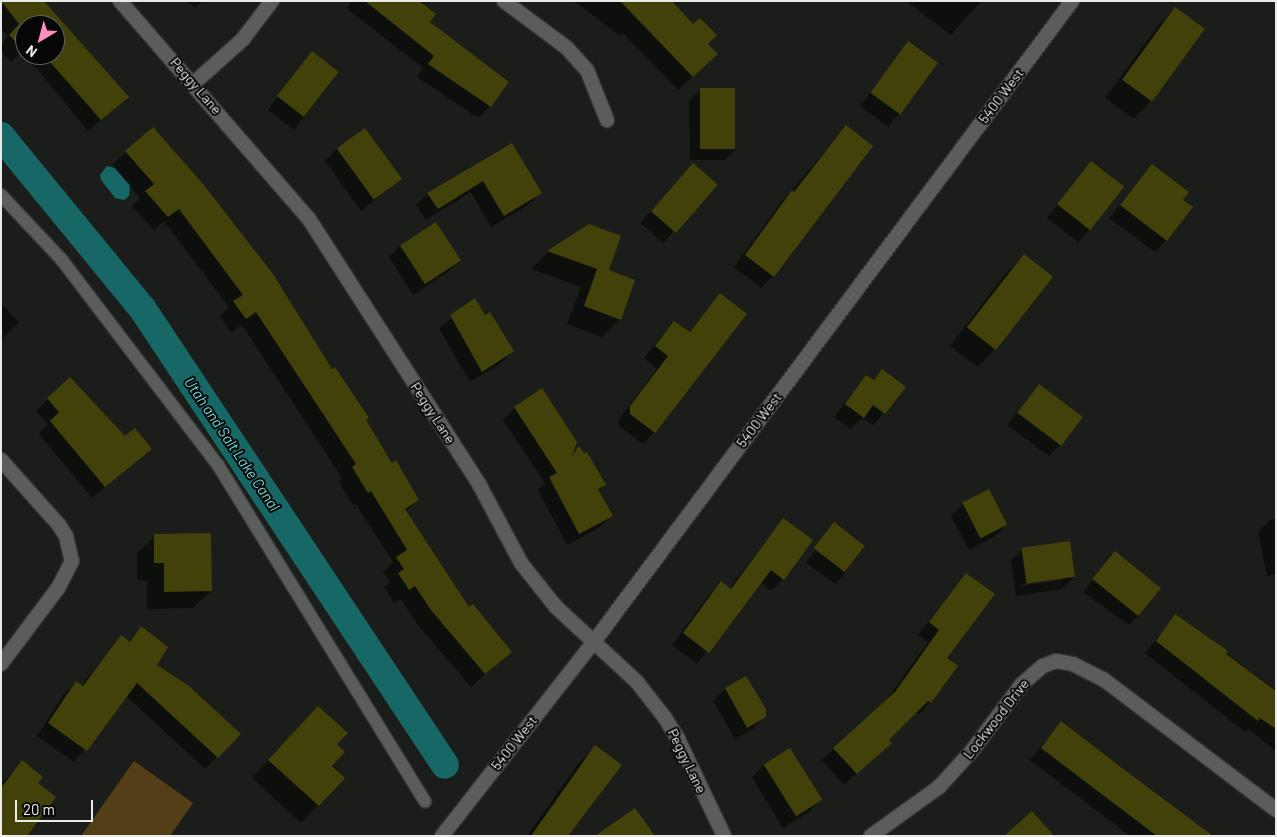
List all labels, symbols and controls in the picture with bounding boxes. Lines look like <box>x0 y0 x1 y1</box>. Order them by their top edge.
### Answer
north arrow <box>15 15 65 65</box>
text: N <box>22 42 40 61</box>
street label: Peggy Lane <box>167 54 225 118</box>
street label: 5400 West <box>975 65 1027 127</box>
water label: Utah and Salt Lake Canal <box>181 374 283 514</box>
street label: Peggy Lane <box>407 379 459 447</box>
street label: 5400 West <box>733 389 785 451</box>
street label: Lockwood Drive <box>960 676 1032 762</box>
street label: 5400 West <box>488 712 540 774</box>
street label: Peggy Lane <box>664 726 710 796</box>
scale bar <box>18 790 95 822</box>
text: 20 m <box>23 800 55 818</box>

